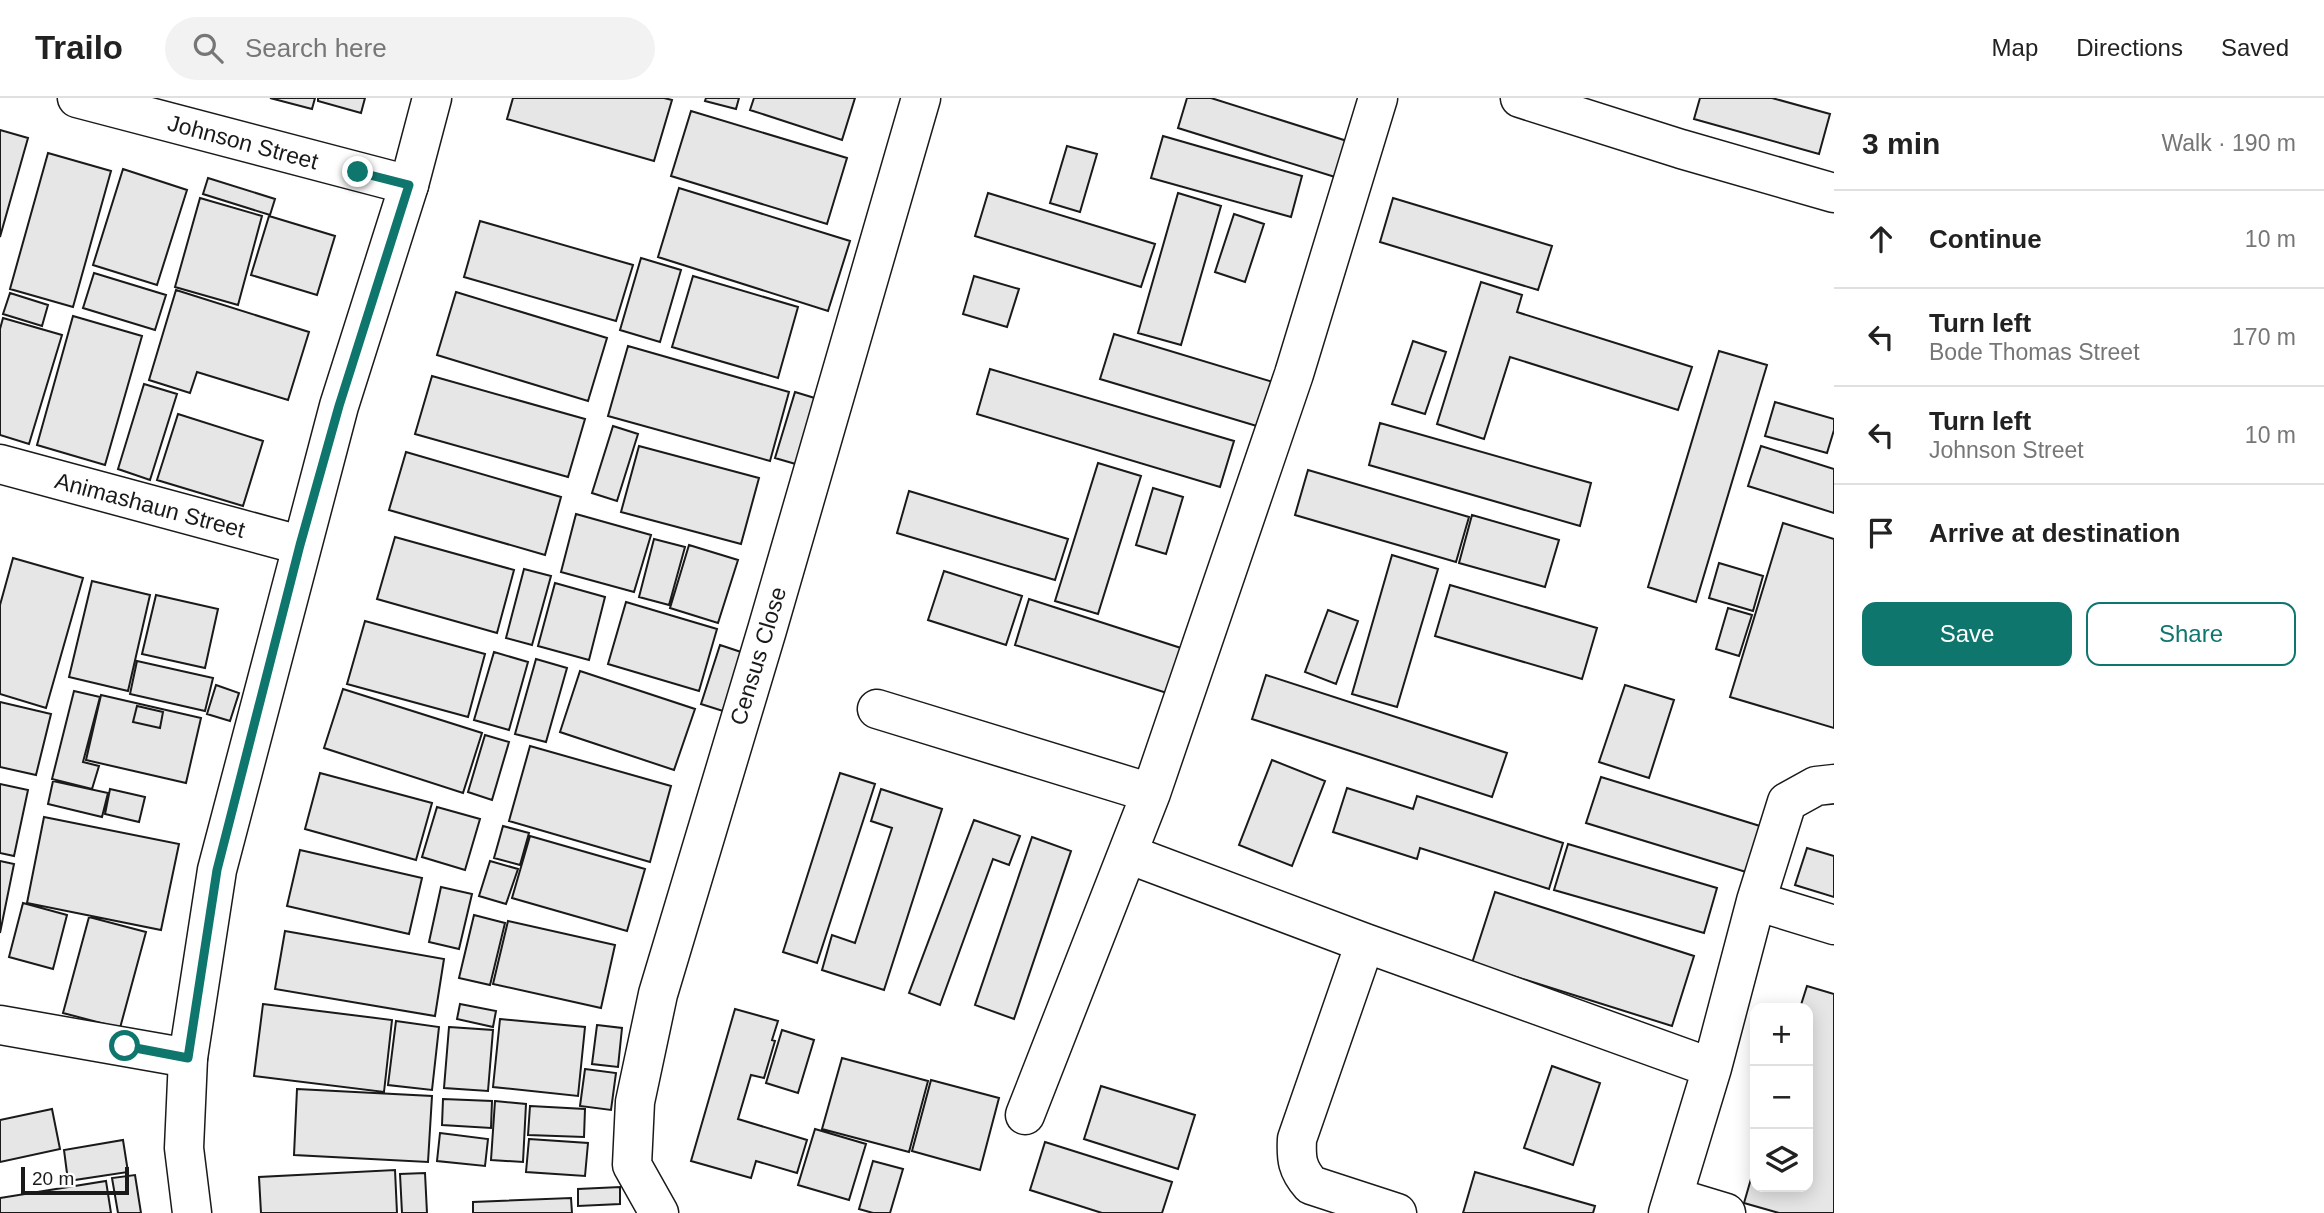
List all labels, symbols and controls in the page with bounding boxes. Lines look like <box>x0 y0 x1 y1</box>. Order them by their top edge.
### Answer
search box <box>165 17 655 80</box>
text: Trailo <box>35 29 123 66</box>
icon: search <box>189 29 227 67</box>
text: Search here <box>245 33 387 63</box>
text: Map <box>1992 34 2038 61</box>
text: Directions <box>2076 34 2183 61</box>
text: Saved <box>2221 34 2289 61</box>
street label: Johnson Street <box>165 109 322 175</box>
text: 3 min <box>1862 127 1940 160</box>
text: Walk · 190 m <box>2161 130 2296 156</box>
route end <box>342 156 373 187</box>
icon: ahead <box>1862 220 1900 258</box>
text: Continue <box>1929 224 2042 254</box>
text: 10 m <box>2245 226 2296 252</box>
text: Turn left <box>1929 308 2031 338</box>
icon: left <box>1862 318 1900 356</box>
text: 170 m <box>2232 324 2296 350</box>
text: Bode Thomas Street <box>1929 339 2140 365</box>
text: Turn left <box>1929 406 2031 436</box>
icon: left <box>1862 416 1900 454</box>
text: 10 m <box>2245 422 2296 448</box>
text: Johnson Street <box>1929 437 2084 463</box>
street label: Animashaun Street <box>52 467 248 543</box>
icon: arrive <box>1862 514 1900 552</box>
text: Arrive at destination <box>1929 518 2180 548</box>
street label: Census Close <box>725 584 791 728</box>
button: Save <box>1862 602 2072 666</box>
button: Share <box>2086 602 2296 666</box>
map controls <box>1750 1003 1813 1192</box>
button: + <box>1750 1003 1813 1066</box>
route start <box>109 1030 140 1061</box>
button: − <box>1750 1066 1813 1129</box>
button: layers <box>1750 1129 1813 1192</box>
scale bar <box>21 1164 130 1196</box>
text: 20 m <box>32 1168 74 1189</box>

